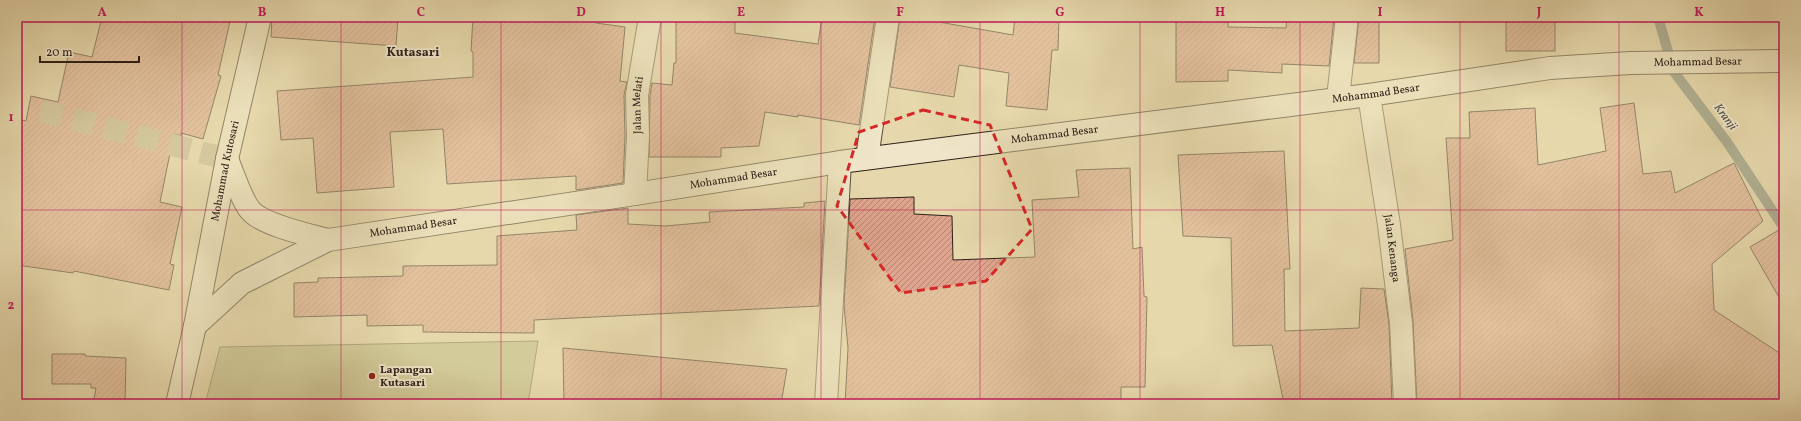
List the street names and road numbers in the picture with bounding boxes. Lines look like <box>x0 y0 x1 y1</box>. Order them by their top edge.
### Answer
street label: Mohammad Besar <box>1654 54 1742 70</box>
street label: Jalan Melati <box>629 75 647 134</box>
street label: Mohammad Besar <box>1331 80 1421 107</box>
street label: Mohammad Kutosari <box>208 119 243 223</box>
street label: Mohammad Besar <box>1010 122 1100 148</box>
street label: Mohammad Besar <box>689 164 779 193</box>
street label: Mohammad Besar <box>369 213 458 241</box>
street label: Jalan Kenanga <box>1380 213 1404 284</box>

